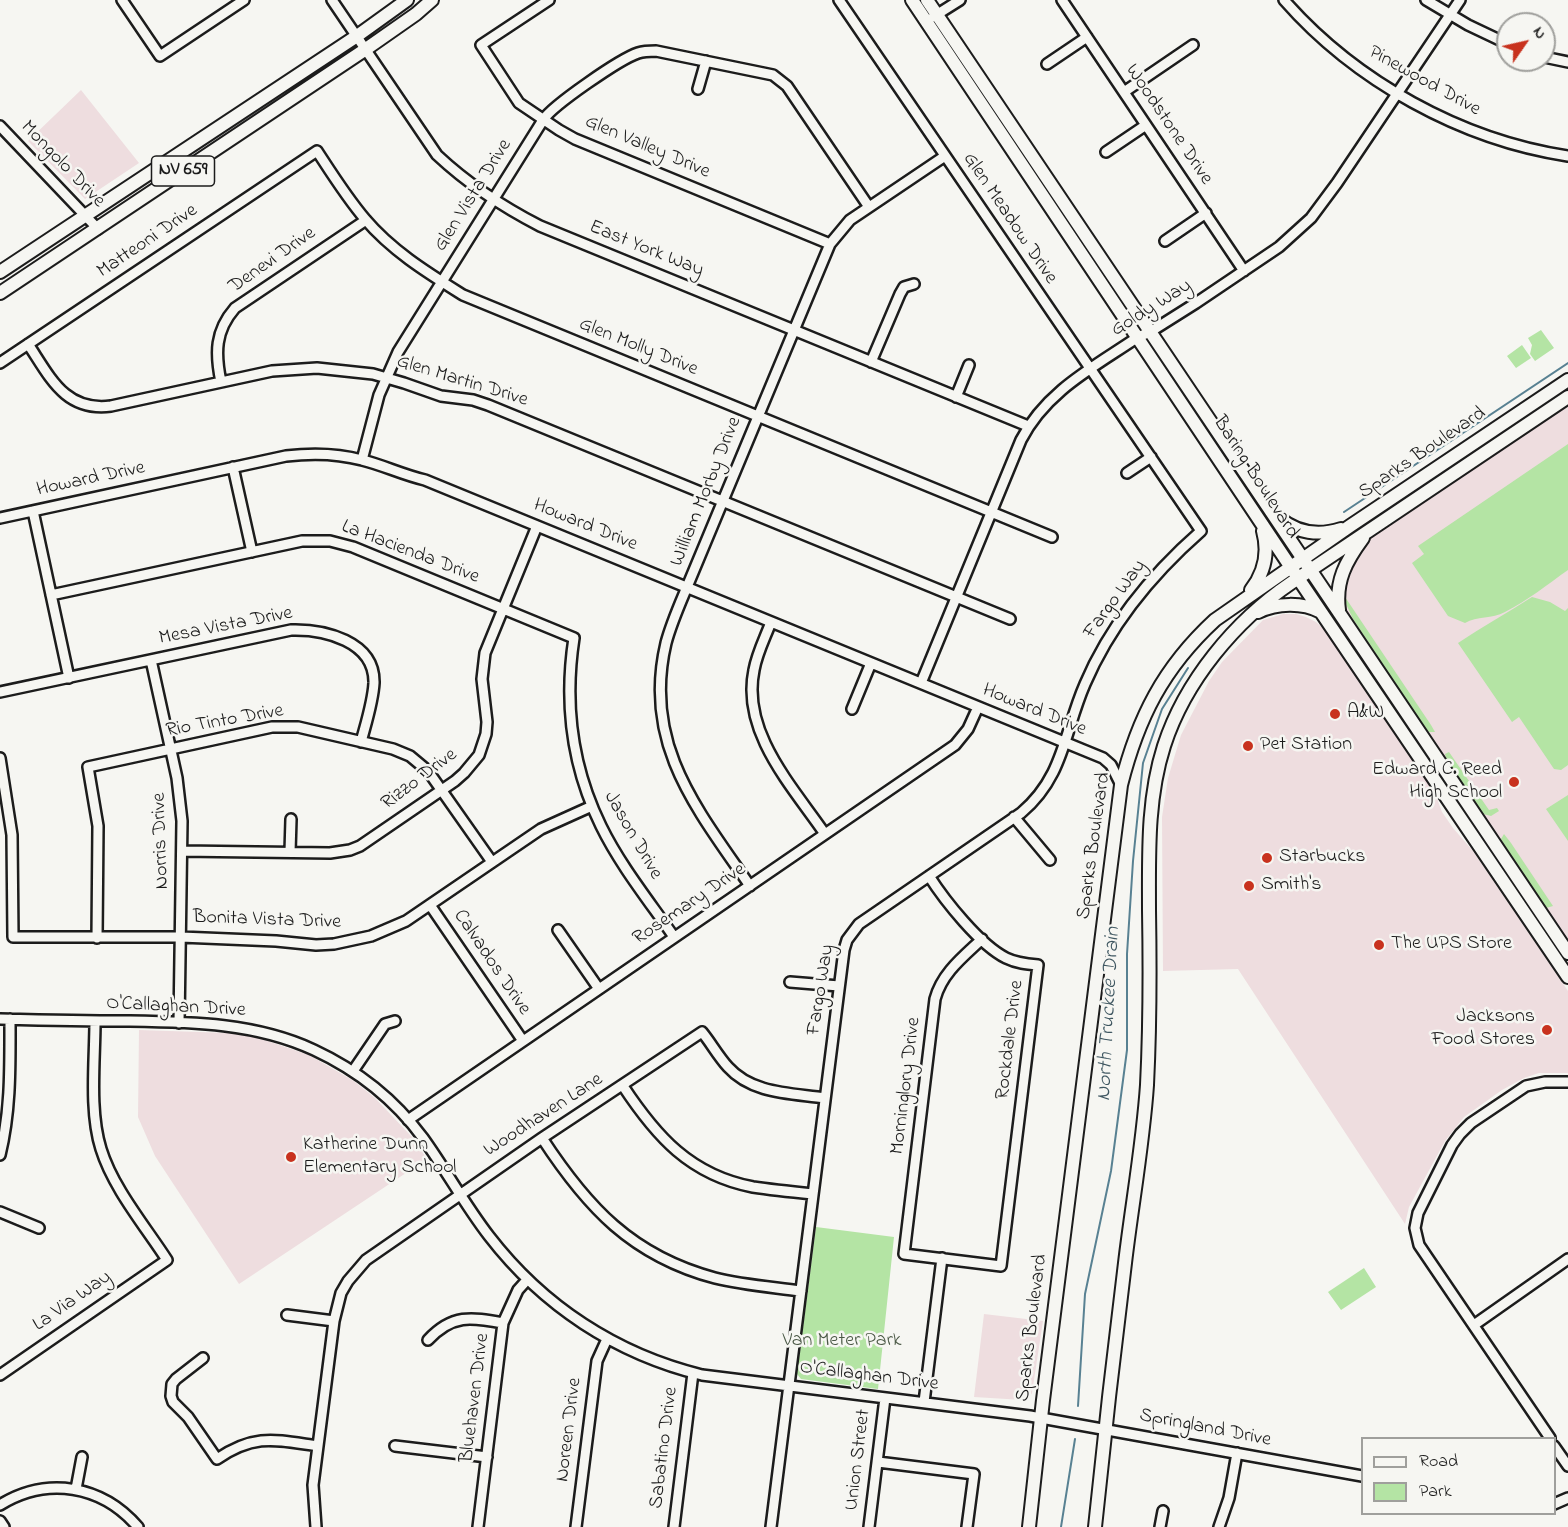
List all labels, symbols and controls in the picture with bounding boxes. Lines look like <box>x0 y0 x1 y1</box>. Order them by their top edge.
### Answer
north arrow <box>1496 12 1556 72</box>
text: N <box>1526 22 1552 44</box>
street label: Pinewood Drive <box>1364 41 1484 123</box>
street label: Woodstone Drive <box>1119 60 1217 190</box>
street label: Glen Valley Drive <box>581 111 713 185</box>
street label: Mongolo Drive <box>15 116 109 214</box>
street label: Glen Vista Drive <box>430 135 518 257</box>
street label: Glen Meadow Drive <box>956 149 1062 289</box>
road number: NV 659 <box>152 156 214 186</box>
street label: Matteoni Drive <box>93 200 203 284</box>
street label: East York Way <box>585 216 707 284</box>
street label: Denevi Drive <box>225 222 321 300</box>
street label: Goldy Way <box>1107 275 1197 343</box>
street label: Glen Molly Drive <box>575 313 701 383</box>
street label: Glen Martin Drive <box>394 351 530 413</box>
street label: Sparks Boulevard <box>1355 403 1491 505</box>
street label: Baring Boulevard <box>1206 412 1304 544</box>
street label: William Morby Drive <box>666 414 748 570</box>
street label: Howard Drive <box>35 457 147 503</box>
street label: Howard Drive <box>529 494 641 558</box>
street label: La Hacienda Drive <box>338 516 482 590</box>
street label: Fargo Way <box>1079 556 1153 644</box>
street label: Mesa Vista Drive <box>157 602 295 652</box>
street label: Howard Drive <box>978 679 1090 743</box>
street label: Rio Tinto Drive <box>164 700 286 744</box>
place label: A&W <box>1347 702 1384 726</box>
marker: A&W <box>1328 707 1342 721</box>
place label: Pet Station <box>1260 734 1352 758</box>
marker: Pet Station <box>1241 739 1255 753</box>
street label: Rizzo Drive <box>377 744 463 816</box>
place label: Edward C. Reed High School <box>1372 759 1502 806</box>
street label: Sparks Boulevard <box>1073 771 1117 921</box>
marker: Edward C. Reed High School <box>1507 775 1521 789</box>
street label: Jason Drive <box>597 788 667 884</box>
street label: Norris Drive <box>148 792 176 890</box>
place label: Starbucks <box>1279 846 1365 870</box>
marker: Starbucks <box>1260 851 1274 865</box>
street label: Rosemary Drive <box>629 858 751 952</box>
place label: Smith's <box>1261 874 1321 898</box>
marker: Smith's <box>1242 879 1256 893</box>
street label: Bonita Vista Drive <box>192 906 342 936</box>
street label: Calvados Drive <box>447 906 535 1020</box>
water label: North Truckee Drain <box>1093 926 1127 1102</box>
place label: The UPS Store <box>1391 933 1512 957</box>
marker: The UPS Store <box>1372 938 1386 952</box>
street label: Fargo Way <box>803 943 841 1037</box>
street label: Rockdale Drive <box>992 979 1030 1101</box>
street label: O'Callaghan Drive <box>106 992 246 1024</box>
place label: Jacksons Food Stores <box>1432 1006 1535 1053</box>
street label: Morninglory Drive <box>887 1016 927 1156</box>
marker: Jacksons Food Stores <box>1540 1023 1554 1037</box>
street label: Woodhaven Lane <box>480 1069 608 1163</box>
place label: Katherine Dunn Elementary School <box>303 1134 456 1181</box>
marker: Katherine Dunn Elementary School <box>284 1150 298 1164</box>
street label: Sparks Boulevard <box>1012 1253 1054 1403</box>
street label: La Via Way <box>29 1266 117 1338</box>
park label: Van Meter Park <box>782 1330 902 1354</box>
street label: Bluehaven Drive <box>456 1332 496 1464</box>
street label: O'Callaghan Drive <box>798 1357 940 1397</box>
street label: Noreen Drive <box>552 1377 588 1483</box>
street label: Sabatino Drive <box>646 1386 684 1510</box>
street label: Springland Drive <box>1137 1404 1273 1454</box>
street label: Union Street <box>841 1408 877 1512</box>
legend <box>1361 1437 1556 1515</box>
text: Road <box>1419 1449 1458 1475</box>
text: Park <box>1419 1479 1452 1505</box>

